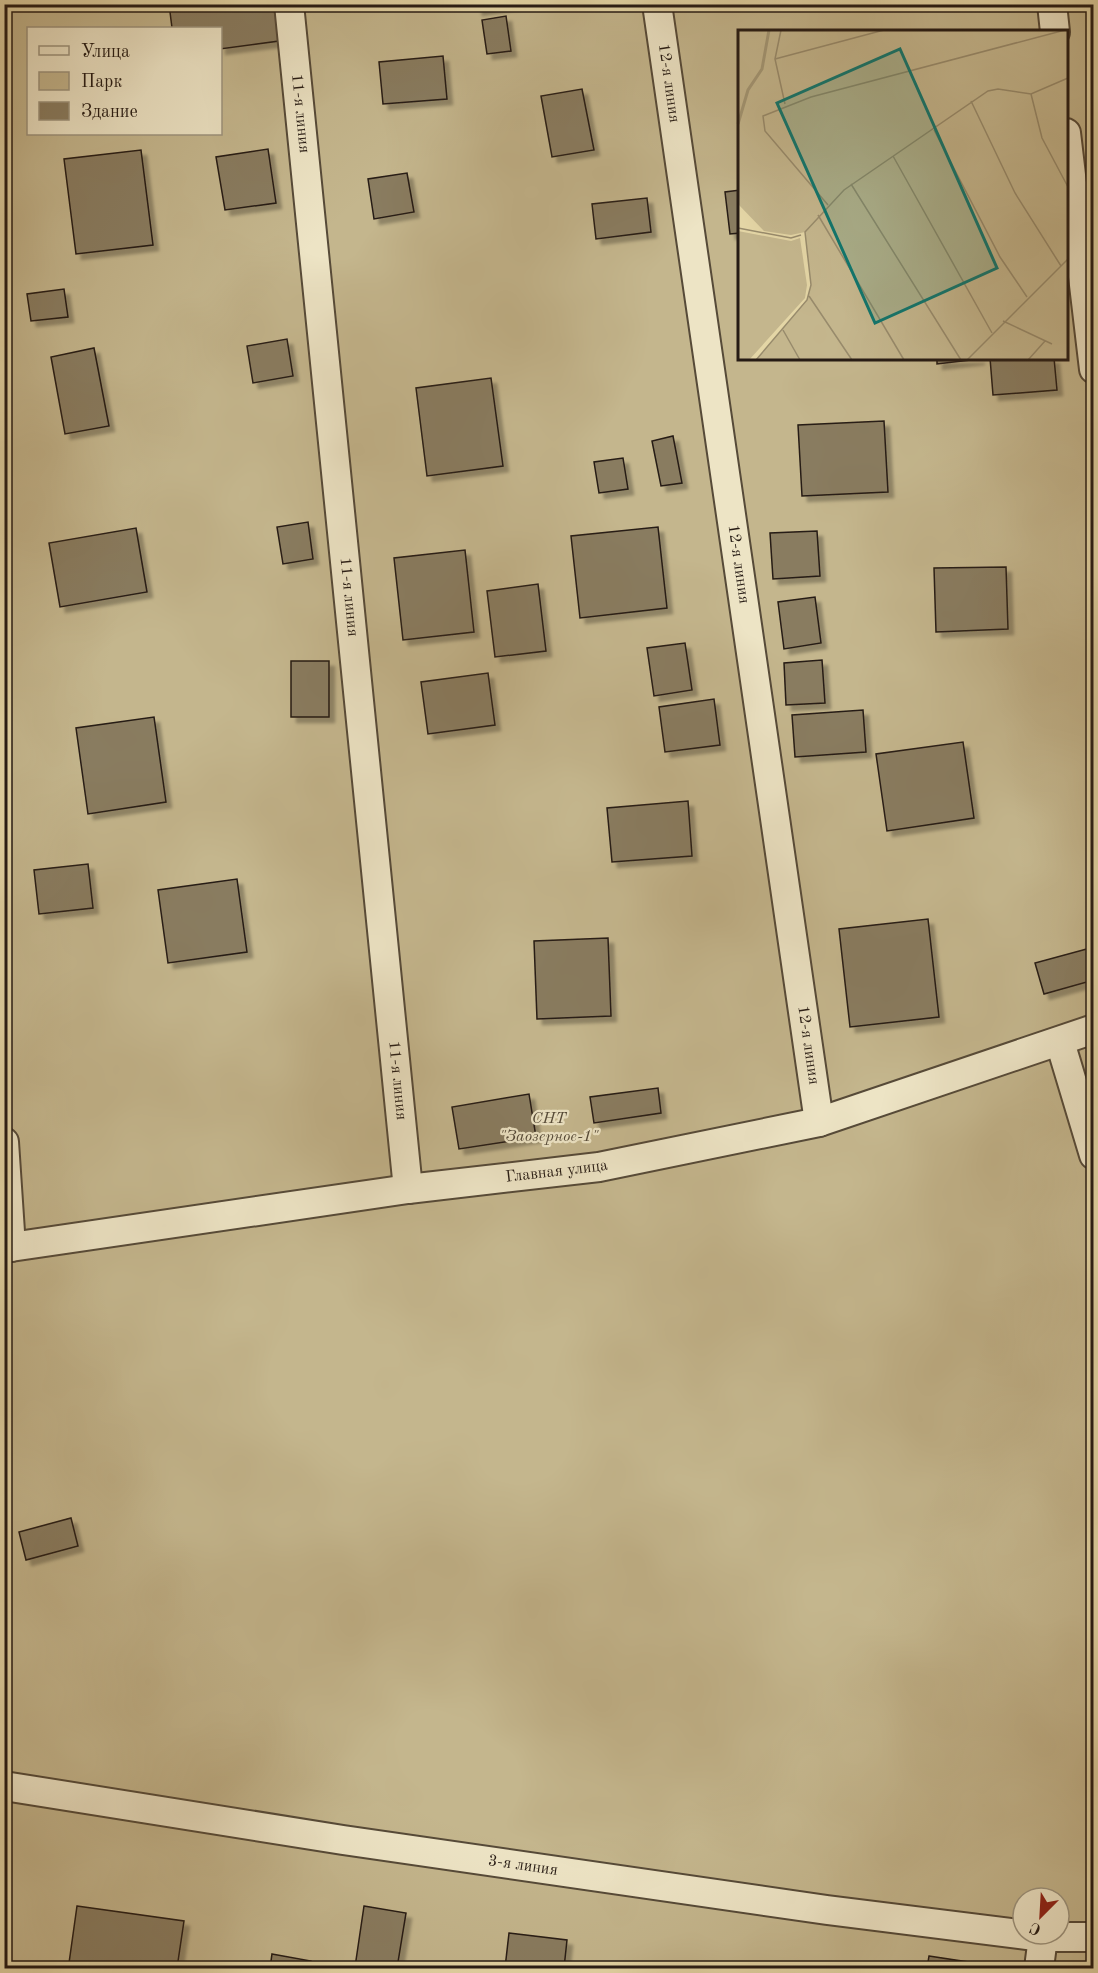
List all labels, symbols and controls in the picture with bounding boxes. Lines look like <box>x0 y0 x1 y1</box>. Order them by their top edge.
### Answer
legend <box>27 27 222 135</box>
inset map <box>738 30 1068 360</box>
text: Улица <box>81 43 130 61</box>
street label: 12-я линия <box>655 43 682 124</box>
text: Парк <box>81 73 122 91</box>
street label: 11-я линия <box>288 73 312 154</box>
text: Здание <box>81 103 138 121</box>
street label: 12-я линия <box>725 524 752 605</box>
street label: 11-я линия <box>337 557 360 637</box>
street label: 12-я линия <box>794 1005 821 1086</box>
street label: 11-я линия <box>385 1040 409 1121</box>
park label: СНТ "Заозерное-1" <box>500 1111 599 1145</box>
street label: Главная улица <box>505 1157 609 1186</box>
street label: 3-я линия <box>487 1853 559 1879</box>
north arrow <box>1011 1886 1071 1946</box>
text: С <box>1028 1918 1044 1937</box>

